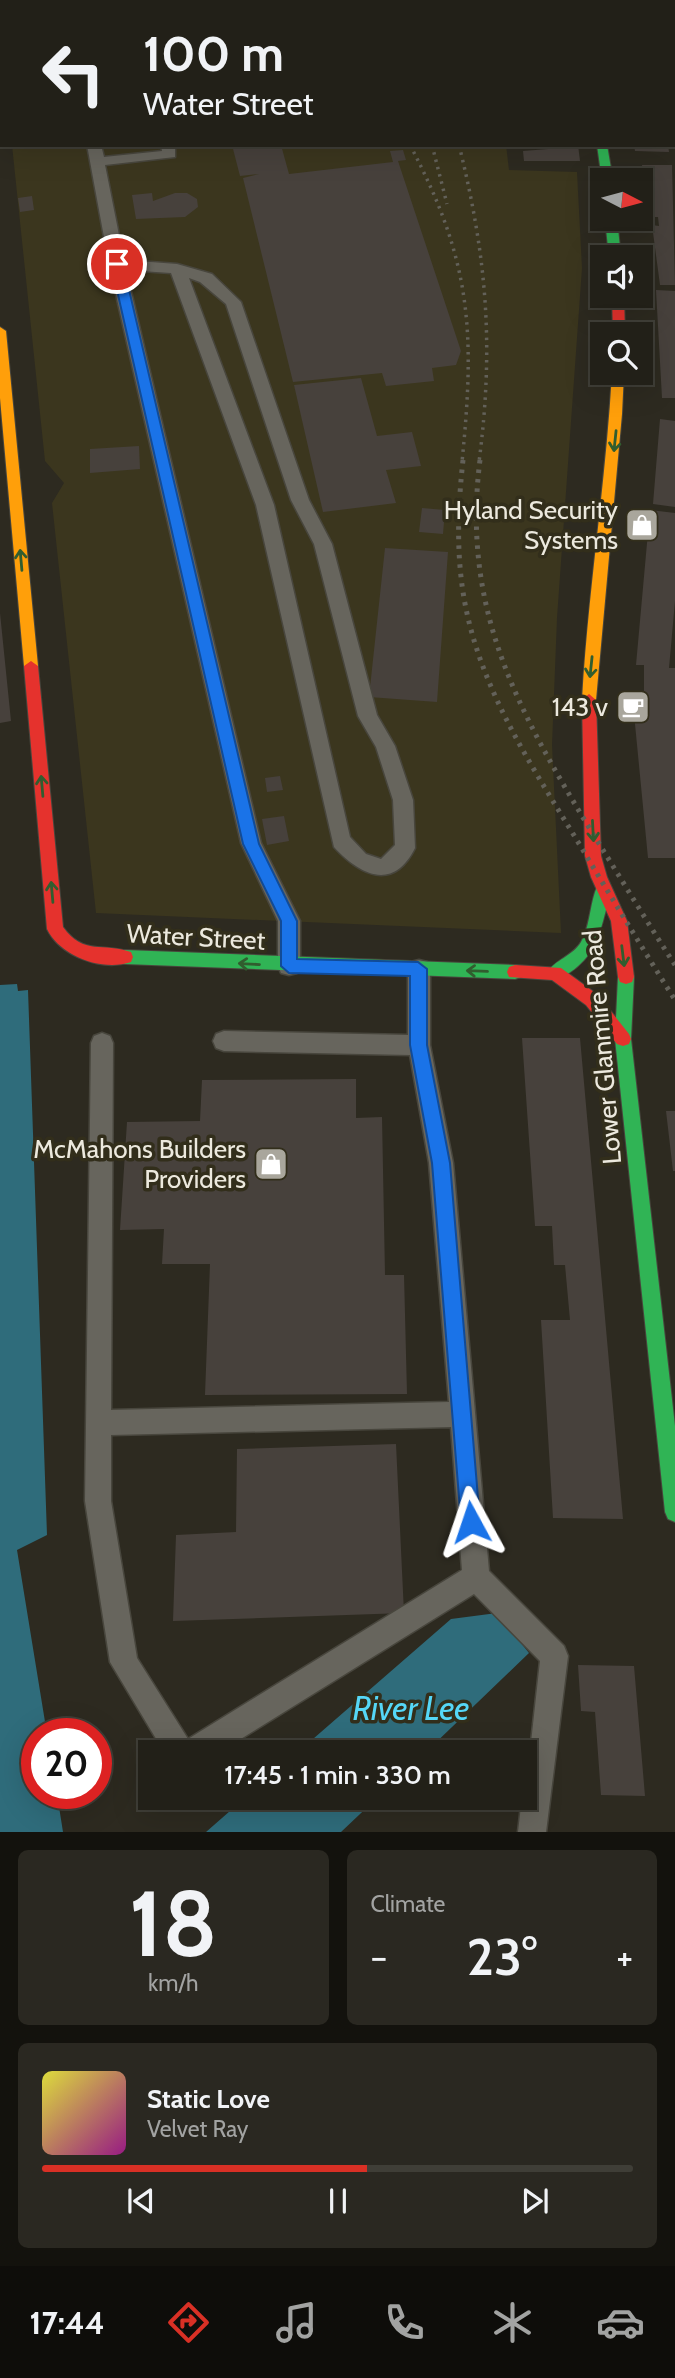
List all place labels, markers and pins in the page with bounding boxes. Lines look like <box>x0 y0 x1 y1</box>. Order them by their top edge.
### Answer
pin <box>87 234 147 294</box>
place label: Hyland Security Systems <box>444 494 618 556</box>
shop icon: Hyland Security Systems <box>623 506 661 544</box>
cafe icon: 143 v <box>614 688 652 726</box>
place label: 143 v <box>552 691 608 723</box>
place label: McMahons Builders Providers <box>33 1133 246 1195</box>
shop icon: McMahons Builders Providers <box>252 1145 290 1183</box>

